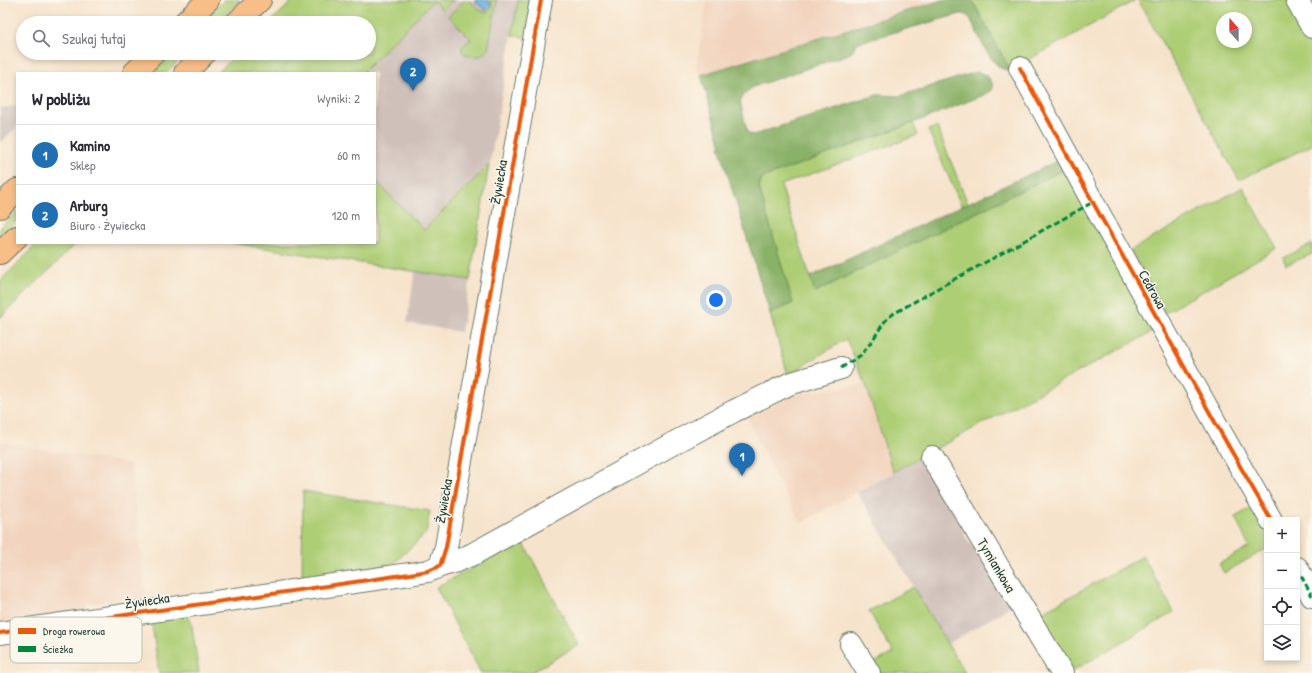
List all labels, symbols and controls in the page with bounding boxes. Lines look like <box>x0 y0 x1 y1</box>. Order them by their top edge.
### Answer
north arrow <box>1216 12 1252 48</box>
search box <box>16 16 376 60</box>
icon: search <box>30 27 52 49</box>
text: Szukaj tutaj <box>62 28 126 49</box>
pin: 2 <box>400 58 426 91</box>
text: W pobliżu <box>32 87 90 110</box>
text: Wyniki: 2 <box>317 89 360 107</box>
text: Kamino <box>70 135 110 156</box>
text: 1 <box>43 146 47 164</box>
text: 60 m <box>337 146 360 164</box>
text: Sklep <box>70 156 96 174</box>
street label: Żywiecka <box>485 158 512 206</box>
text: Arburg <box>70 195 108 216</box>
text: 2 <box>42 206 48 224</box>
text: 120 m <box>332 206 360 224</box>
text: Biuro · Żywiecka <box>70 216 145 234</box>
street label: Cedrowa <box>1135 266 1172 312</box>
your location <box>706 290 726 310</box>
pin: 1 <box>729 443 755 476</box>
street label: Żywiecka <box>430 477 457 525</box>
map controls <box>1264 517 1300 661</box>
button: + <box>1264 517 1300 553</box>
street label: Tymiankowa <box>972 534 1021 597</box>
button: − <box>1264 553 1300 589</box>
street label: Żywiecka <box>123 587 171 614</box>
button: locate <box>1264 589 1300 625</box>
legend <box>10 617 142 663</box>
text: Droga rowerowa <box>43 624 106 638</box>
button: layers <box>1264 625 1300 661</box>
text: Ścieżka <box>43 642 73 656</box>

